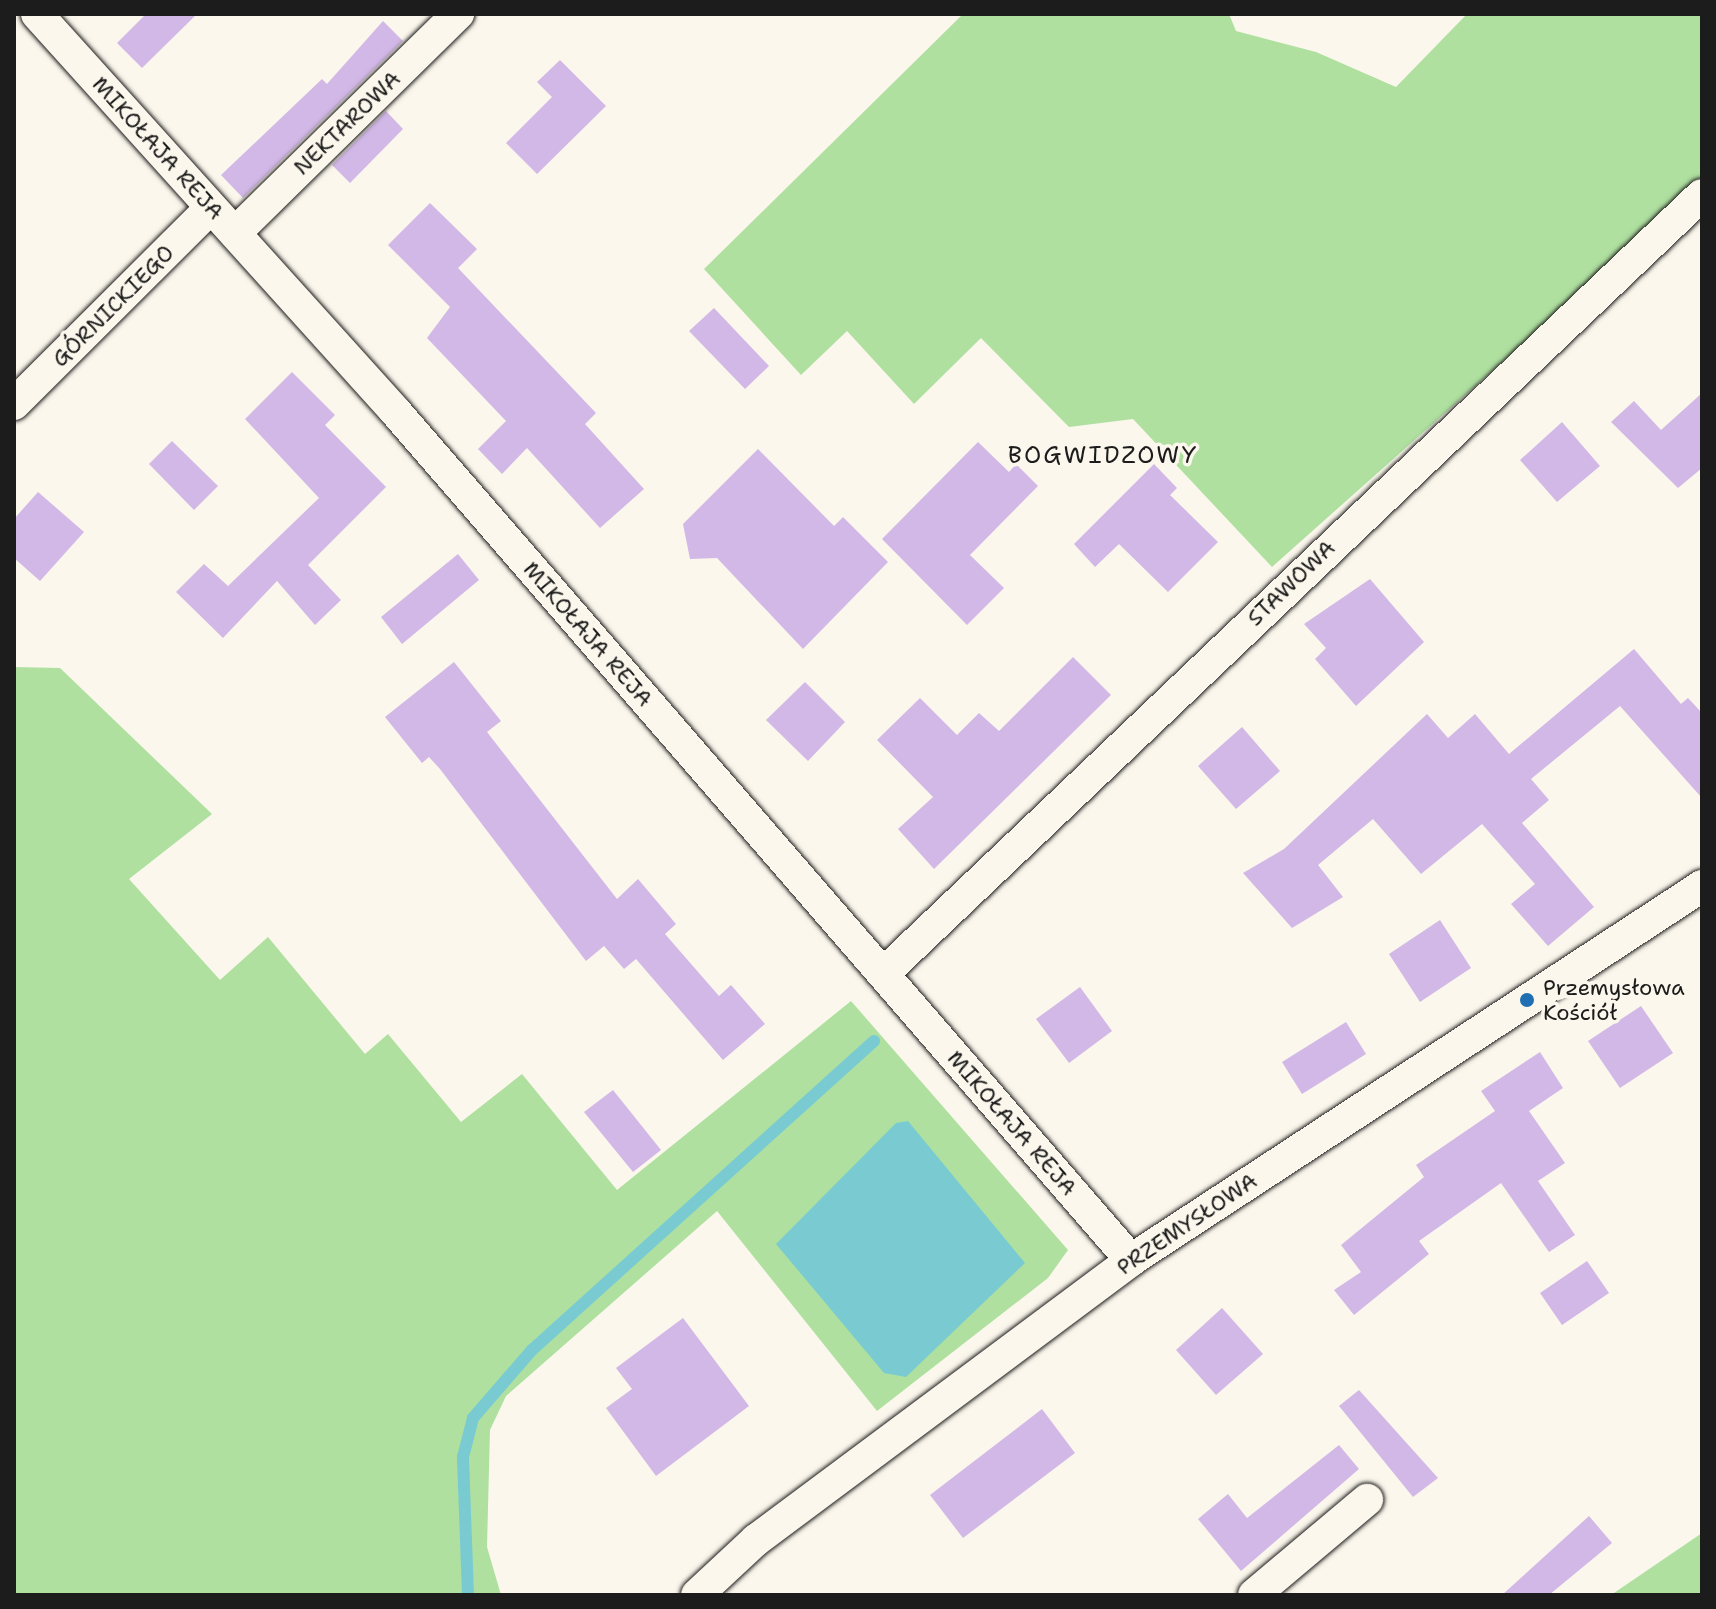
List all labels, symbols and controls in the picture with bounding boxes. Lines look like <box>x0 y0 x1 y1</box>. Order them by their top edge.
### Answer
street label: NEKTAROWA <box>288 66 406 180</box>
street label: MIKOŁAJA REJA <box>87 71 229 225</box>
street label: GÓRNICKIEGO <box>47 240 179 372</box>
district label: BOGWIDZOWY <box>1008 442 1198 470</box>
street label: STAWOWA <box>1242 535 1340 631</box>
street label: MIKOŁAJA REJA <box>518 556 658 712</box>
place label: Przemysłowa Kościół <box>1543 974 1685 1026</box>
marker: Przemysłowa Kościół <box>1518 991 1536 1009</box>
street label: MIKOŁAJA REJA <box>942 1045 1082 1201</box>
street label: PRZEMYSŁOWA <box>1112 1167 1262 1281</box>

